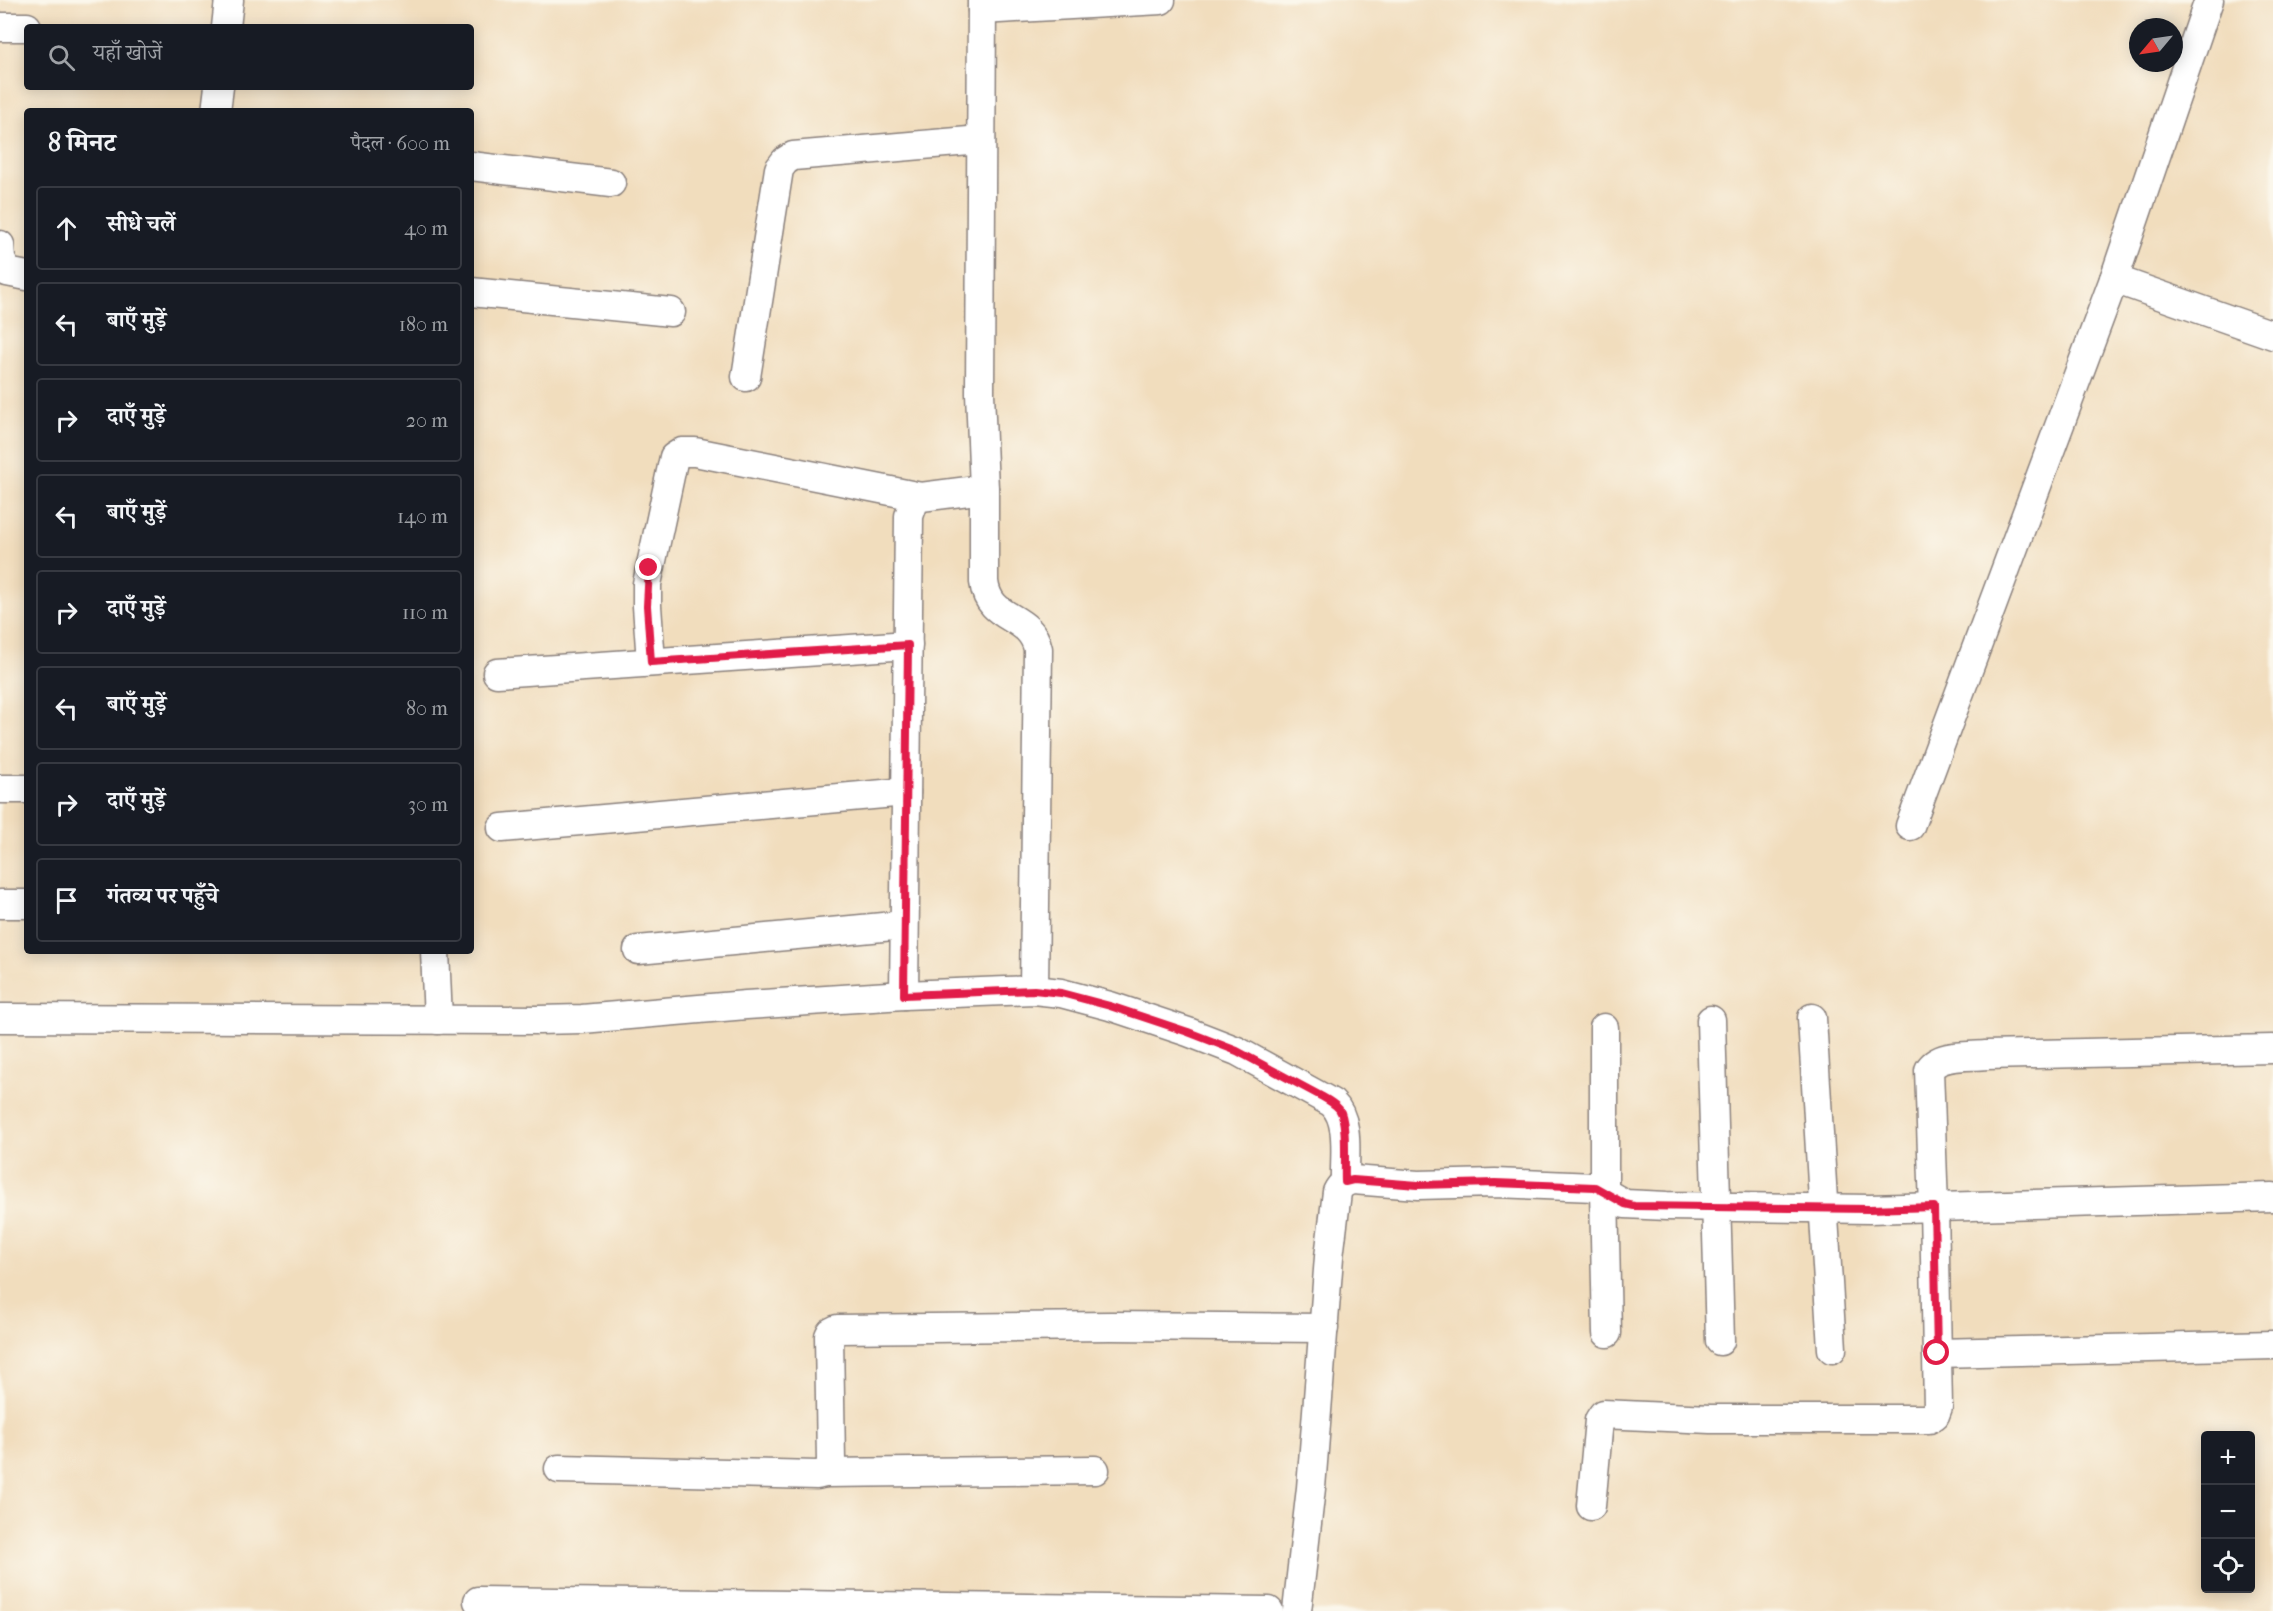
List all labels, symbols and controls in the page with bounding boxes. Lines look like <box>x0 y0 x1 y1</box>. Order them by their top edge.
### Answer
north arrow <box>2129 18 2183 72</box>
search box <box>24 24 474 90</box>
text: यहाँ खोजें <box>93 40 162 66</box>
icon: search <box>45 41 78 74</box>
text: 8 मिनट <box>48 127 116 158</box>
text: पैदल · 600 m <box>351 132 450 155</box>
text: सीधे चलें <box>107 211 176 237</box>
icon: ahead <box>50 212 83 245</box>
text: 40 m <box>404 217 448 240</box>
text: बाएँ मुड़ें <box>107 307 166 333</box>
icon: left <box>50 308 83 341</box>
text: 180 m <box>399 313 448 336</box>
text: दाएँ मुड़ें <box>107 403 166 429</box>
icon: right <box>50 404 83 437</box>
text: 20 m <box>406 409 448 432</box>
text: बाएँ मुड़ें <box>107 499 166 525</box>
icon: left <box>50 500 83 533</box>
text: 140 m <box>397 505 448 528</box>
route end <box>635 554 661 580</box>
text: दाएँ मुड़ें <box>107 595 166 621</box>
icon: right <box>50 596 83 629</box>
text: 110 m <box>402 601 448 624</box>
text: बाएँ मुड़ें <box>107 691 166 717</box>
icon: left <box>50 692 83 725</box>
text: 80 m <box>406 697 448 720</box>
text: दाएँ मुड़ें <box>107 787 166 813</box>
icon: right <box>50 788 83 821</box>
text: 30 m <box>408 793 448 816</box>
text: गंतव्य पर पहुँचे <box>107 883 218 909</box>
icon: arrive <box>50 884 83 917</box>
route start <box>1923 1339 1949 1365</box>
map controls <box>2201 1431 2255 1593</box>
button: + <box>2201 1431 2255 1485</box>
button: − <box>2201 1485 2255 1539</box>
button: locate <box>2201 1539 2255 1593</box>

